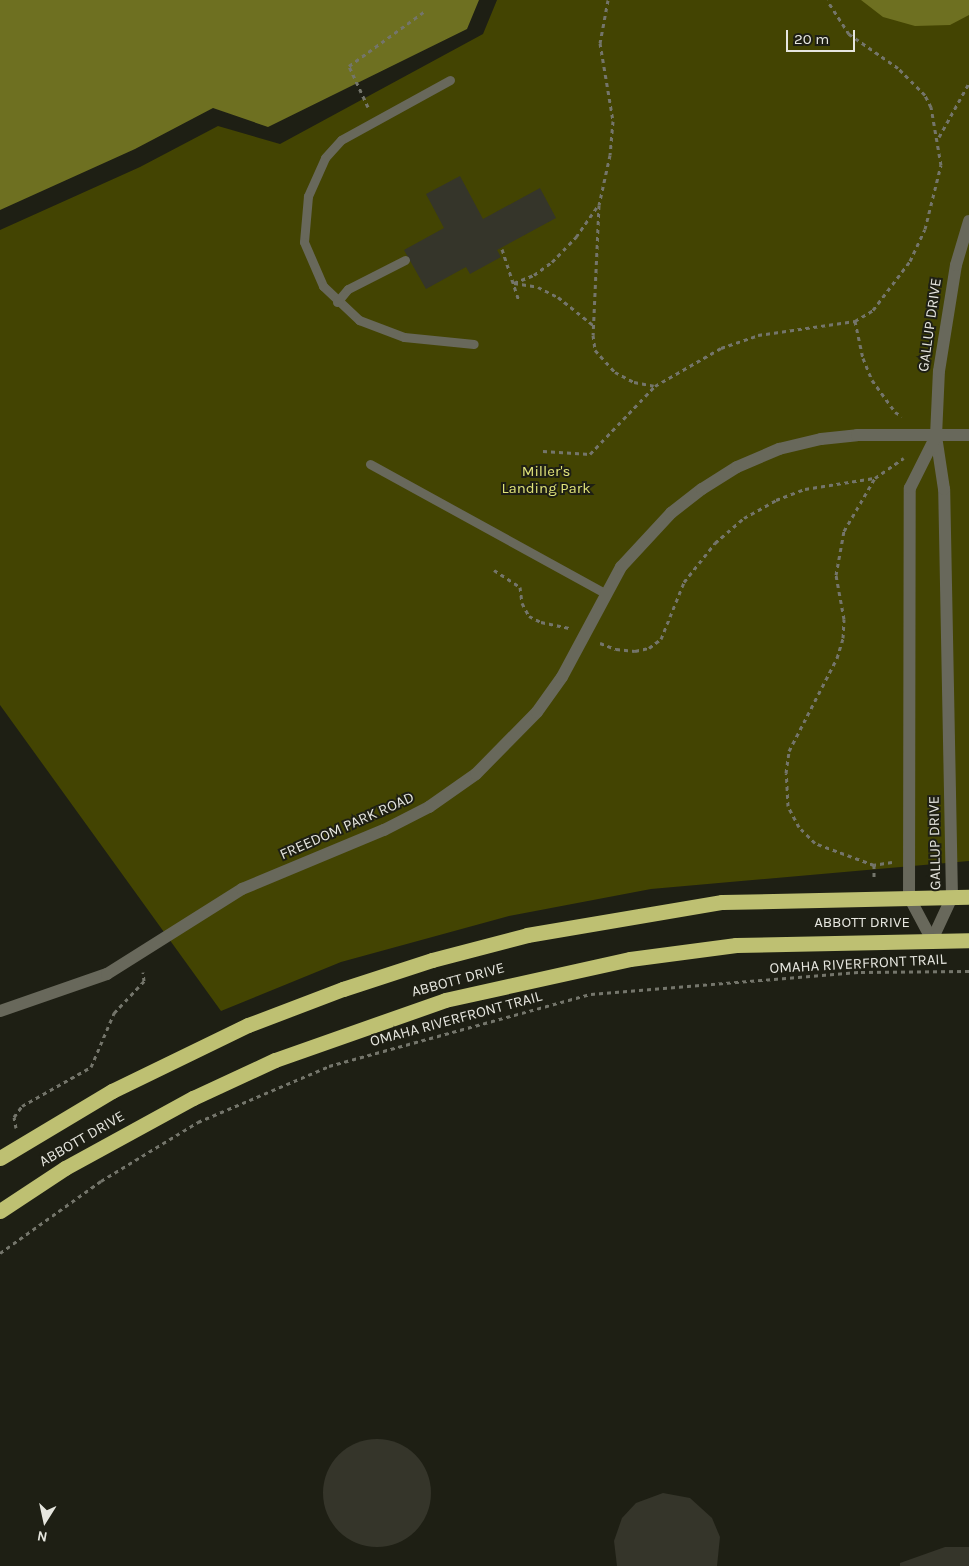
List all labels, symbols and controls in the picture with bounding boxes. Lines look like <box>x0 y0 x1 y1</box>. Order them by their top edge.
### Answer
scale bar <box>789 20 858 52</box>
text: 20 m <box>794 30 829 48</box>
street label: GALLUP DRIVE <box>915 277 945 373</box>
park label: Miller's Landing Park <box>501 462 591 497</box>
street label: FREEDOM PARK ROAD <box>277 788 417 864</box>
street label: GALLUP DRIVE <box>925 796 945 890</box>
street label: ABBOTT DRIVE <box>814 914 910 932</box>
street label: OMAHA RIVERFRONT TRAIL <box>769 950 947 978</box>
street label: ABBOTT DRIVE <box>409 959 507 1001</box>
street label: OMAHA RIVERFRONT TRAIL <box>368 987 544 1051</box>
street label: ABBOTT DRIVE <box>36 1107 128 1171</box>
north arrow <box>20 1496 70 1546</box>
text: N <box>36 1527 49 1546</box>

